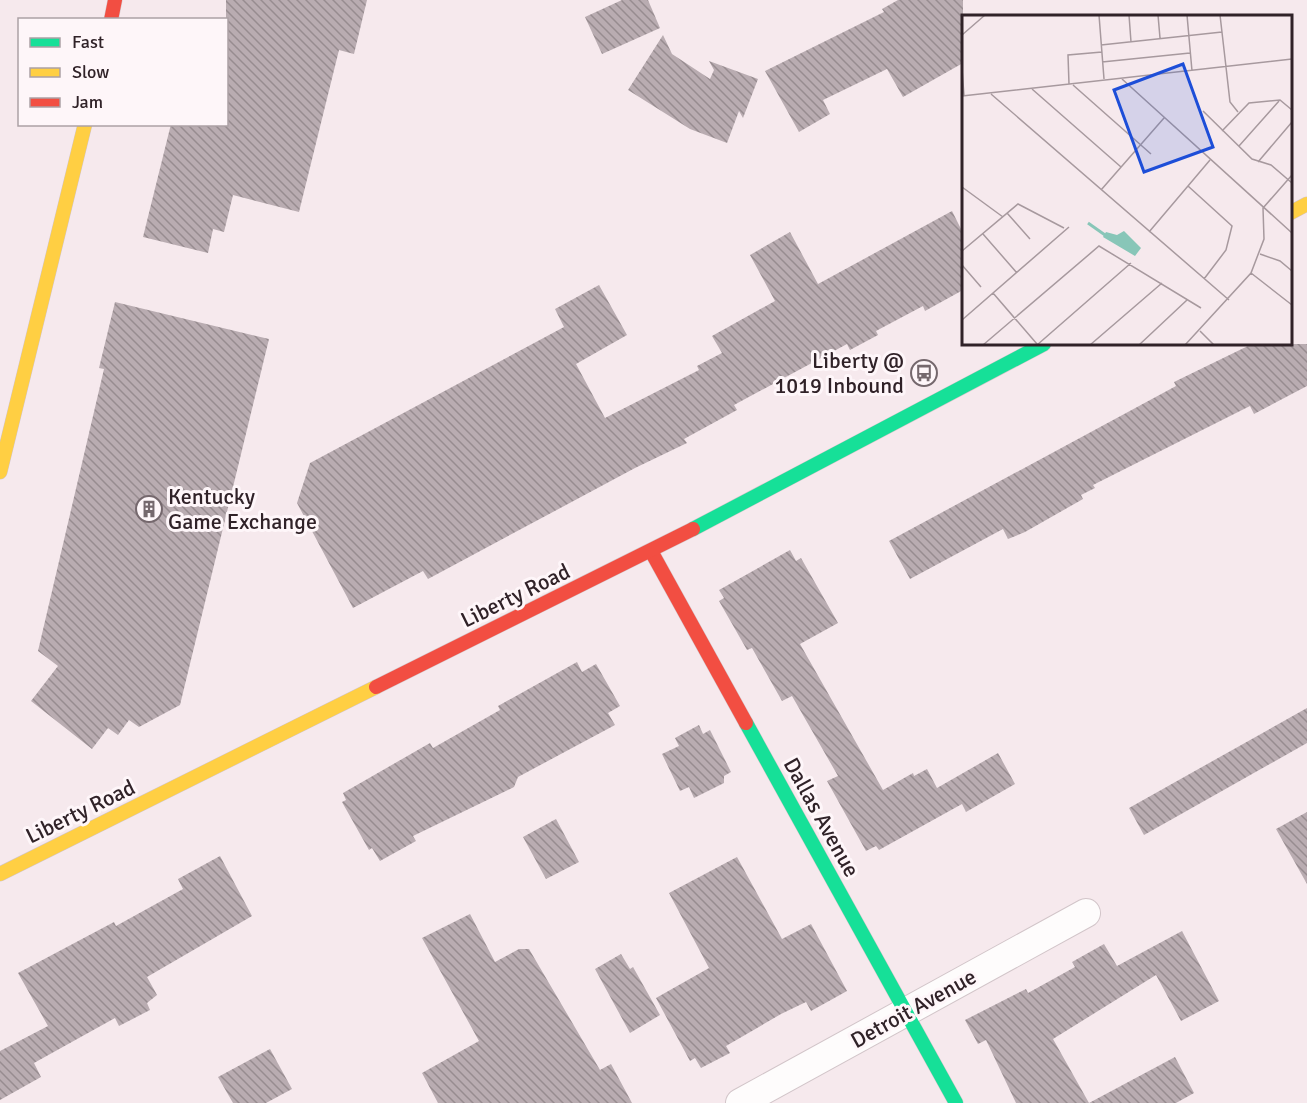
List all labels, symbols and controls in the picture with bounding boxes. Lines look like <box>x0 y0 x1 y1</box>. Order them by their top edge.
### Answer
inset map <box>962 15 1292 345</box>
legend <box>18 18 228 126</box>
text: Fast <box>72 31 104 53</box>
text: Slow <box>72 61 109 83</box>
text: Jam <box>72 91 103 113</box>
place label: Liberty @ 1019 Inbound <box>774 347 904 399</box>
bus stop icon: Liberty @ 1019 Inbound <box>909 358 939 388</box>
place label: Kentucky Game Exchange <box>168 483 317 535</box>
building icon: Kentucky Game Exchange <box>134 494 164 524</box>
street label: Liberty Road <box>456 557 574 633</box>
street label: Dallas Avenue <box>778 753 865 882</box>
street label: Liberty Road <box>21 773 139 849</box>
street label: Detroit Avenue <box>846 963 981 1054</box>

